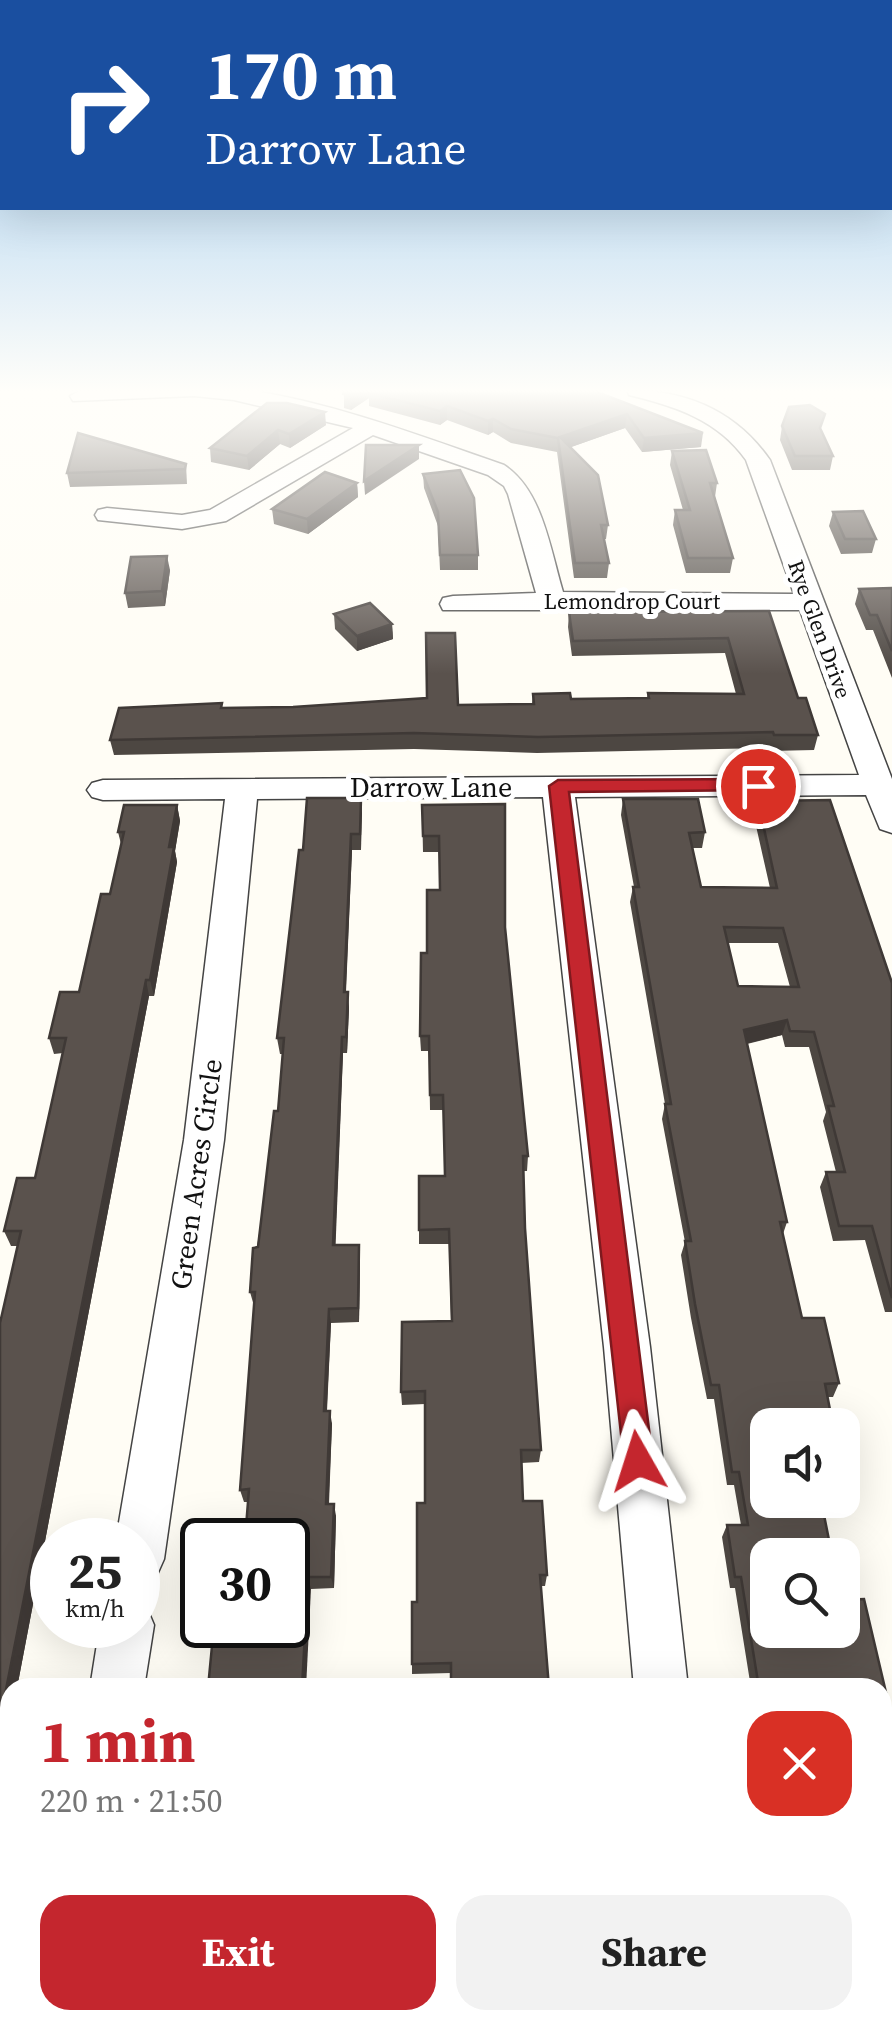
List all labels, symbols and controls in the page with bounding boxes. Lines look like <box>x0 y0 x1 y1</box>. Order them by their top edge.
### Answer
text: 170 m <box>205 26 397 122</box>
icon: right <box>40 40 170 170</box>
text: Darrow Lane <box>205 117 467 179</box>
street label: Rye Glen Drive <box>781 556 859 702</box>
street label: Lemondrop Court <box>544 586 721 616</box>
pin <box>716 744 801 829</box>
icon: arrive <box>731 759 786 814</box>
street label: Darrow Lane <box>350 768 512 806</box>
street label: Green Acres Circle <box>161 1056 231 1292</box>
map controls <box>750 1408 860 1648</box>
button: sound <box>750 1408 860 1518</box>
position arrow <box>586 1409 690 1513</box>
speed limit sign: 30 <box>180 1518 310 1648</box>
text: 25 <box>68 1536 122 1605</box>
button: search <box>750 1538 860 1648</box>
text: km/h <box>65 1591 125 1625</box>
text: 1 min <box>40 1700 196 1782</box>
button: close <box>747 1711 852 1816</box>
text: 220 m · 21:50 <box>40 1779 222 1823</box>
button: Exit <box>40 1895 436 2010</box>
button: Share <box>456 1895 852 2010</box>

